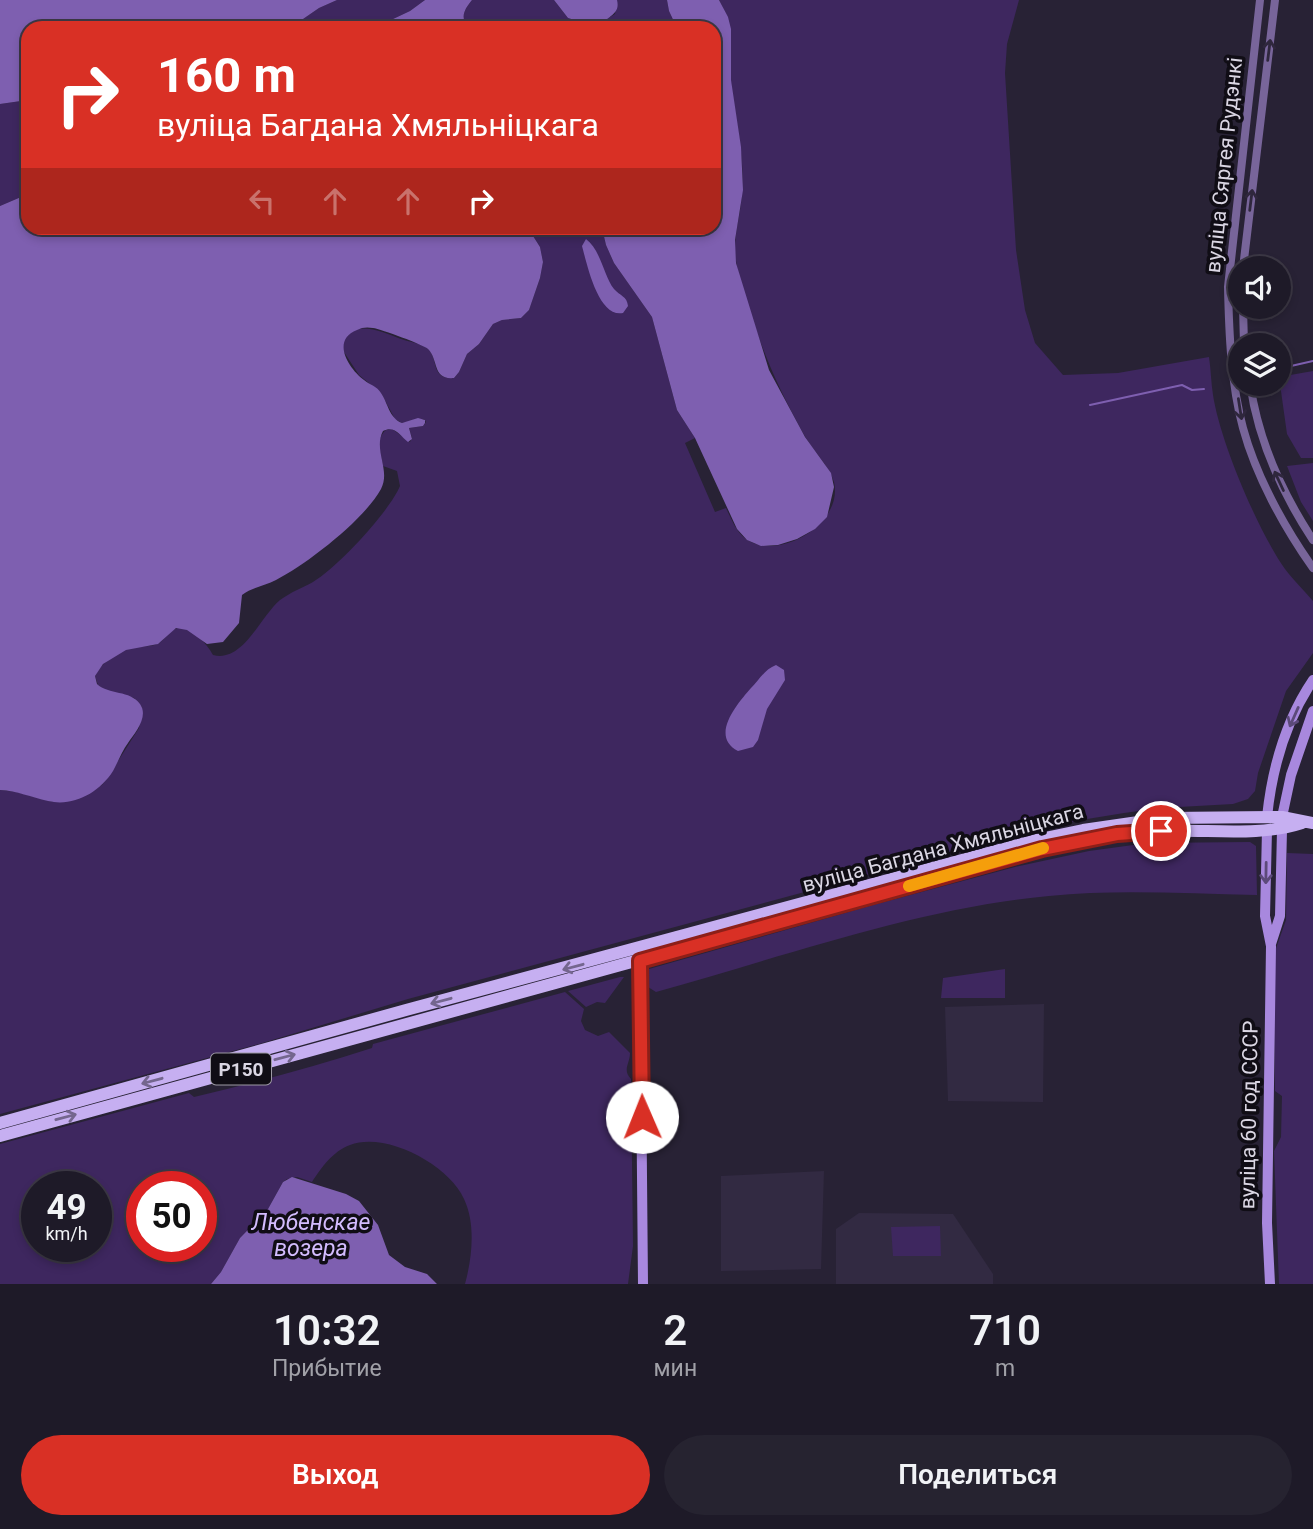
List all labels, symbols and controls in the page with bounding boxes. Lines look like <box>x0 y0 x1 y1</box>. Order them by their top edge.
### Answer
one-way arrow <box>1262 39 1275 62</box>
text: 160 m <box>157 47 296 104</box>
icon: right <box>42 49 133 140</box>
street label: вуліца Сяргея Рудэнкі <box>1201 56 1247 274</box>
text: вуліца Багдана Хмяльніцкага <box>157 106 599 144</box>
icon: left <box>243 182 281 220</box>
icon: ahead <box>316 182 354 220</box>
icon: ahead <box>389 182 427 220</box>
icon: right <box>462 182 500 220</box>
one-way arrow <box>1244 189 1257 212</box>
map controls <box>1228 256 1291 396</box>
button: sound <box>1228 256 1291 319</box>
button: layers <box>1228 333 1291 396</box>
one-way arrow <box>1234 397 1247 420</box>
one-way arrow <box>1272 471 1286 492</box>
one-way arrow <box>1287 705 1300 727</box>
street label: вуліца Багдана Хмяльніцкага <box>800 799 1086 897</box>
pin <box>1131 801 1191 861</box>
icon: arrive <box>1142 812 1180 850</box>
one-way arrow <box>1259 861 1273 884</box>
one-way arrow <box>562 961 584 974</box>
one-way arrow <box>431 995 453 1008</box>
street label: вуліца 60 год СССР <box>1235 1021 1263 1209</box>
one-way arrow <box>273 1050 296 1063</box>
road number: Р150 <box>211 1054 271 1084</box>
one-way arrow <box>141 1076 163 1089</box>
position arrow <box>605 1080 679 1154</box>
one-way arrow <box>55 1110 77 1123</box>
speed limit sign: 50 <box>126 1171 217 1262</box>
text: 49 <box>46 1187 87 1228</box>
water label: Любенскае возера <box>251 1209 371 1262</box>
text: km/h <box>45 1223 88 1244</box>
text: 10:32 <box>273 1306 380 1355</box>
text: 2 <box>663 1306 687 1355</box>
text: 710 <box>969 1306 1041 1355</box>
text: Прибытие <box>272 1355 382 1382</box>
text: мин <box>654 1355 697 1382</box>
text: m <box>995 1355 1015 1382</box>
button: Выход <box>21 1435 650 1515</box>
button: Поделиться <box>664 1435 1292 1515</box>

